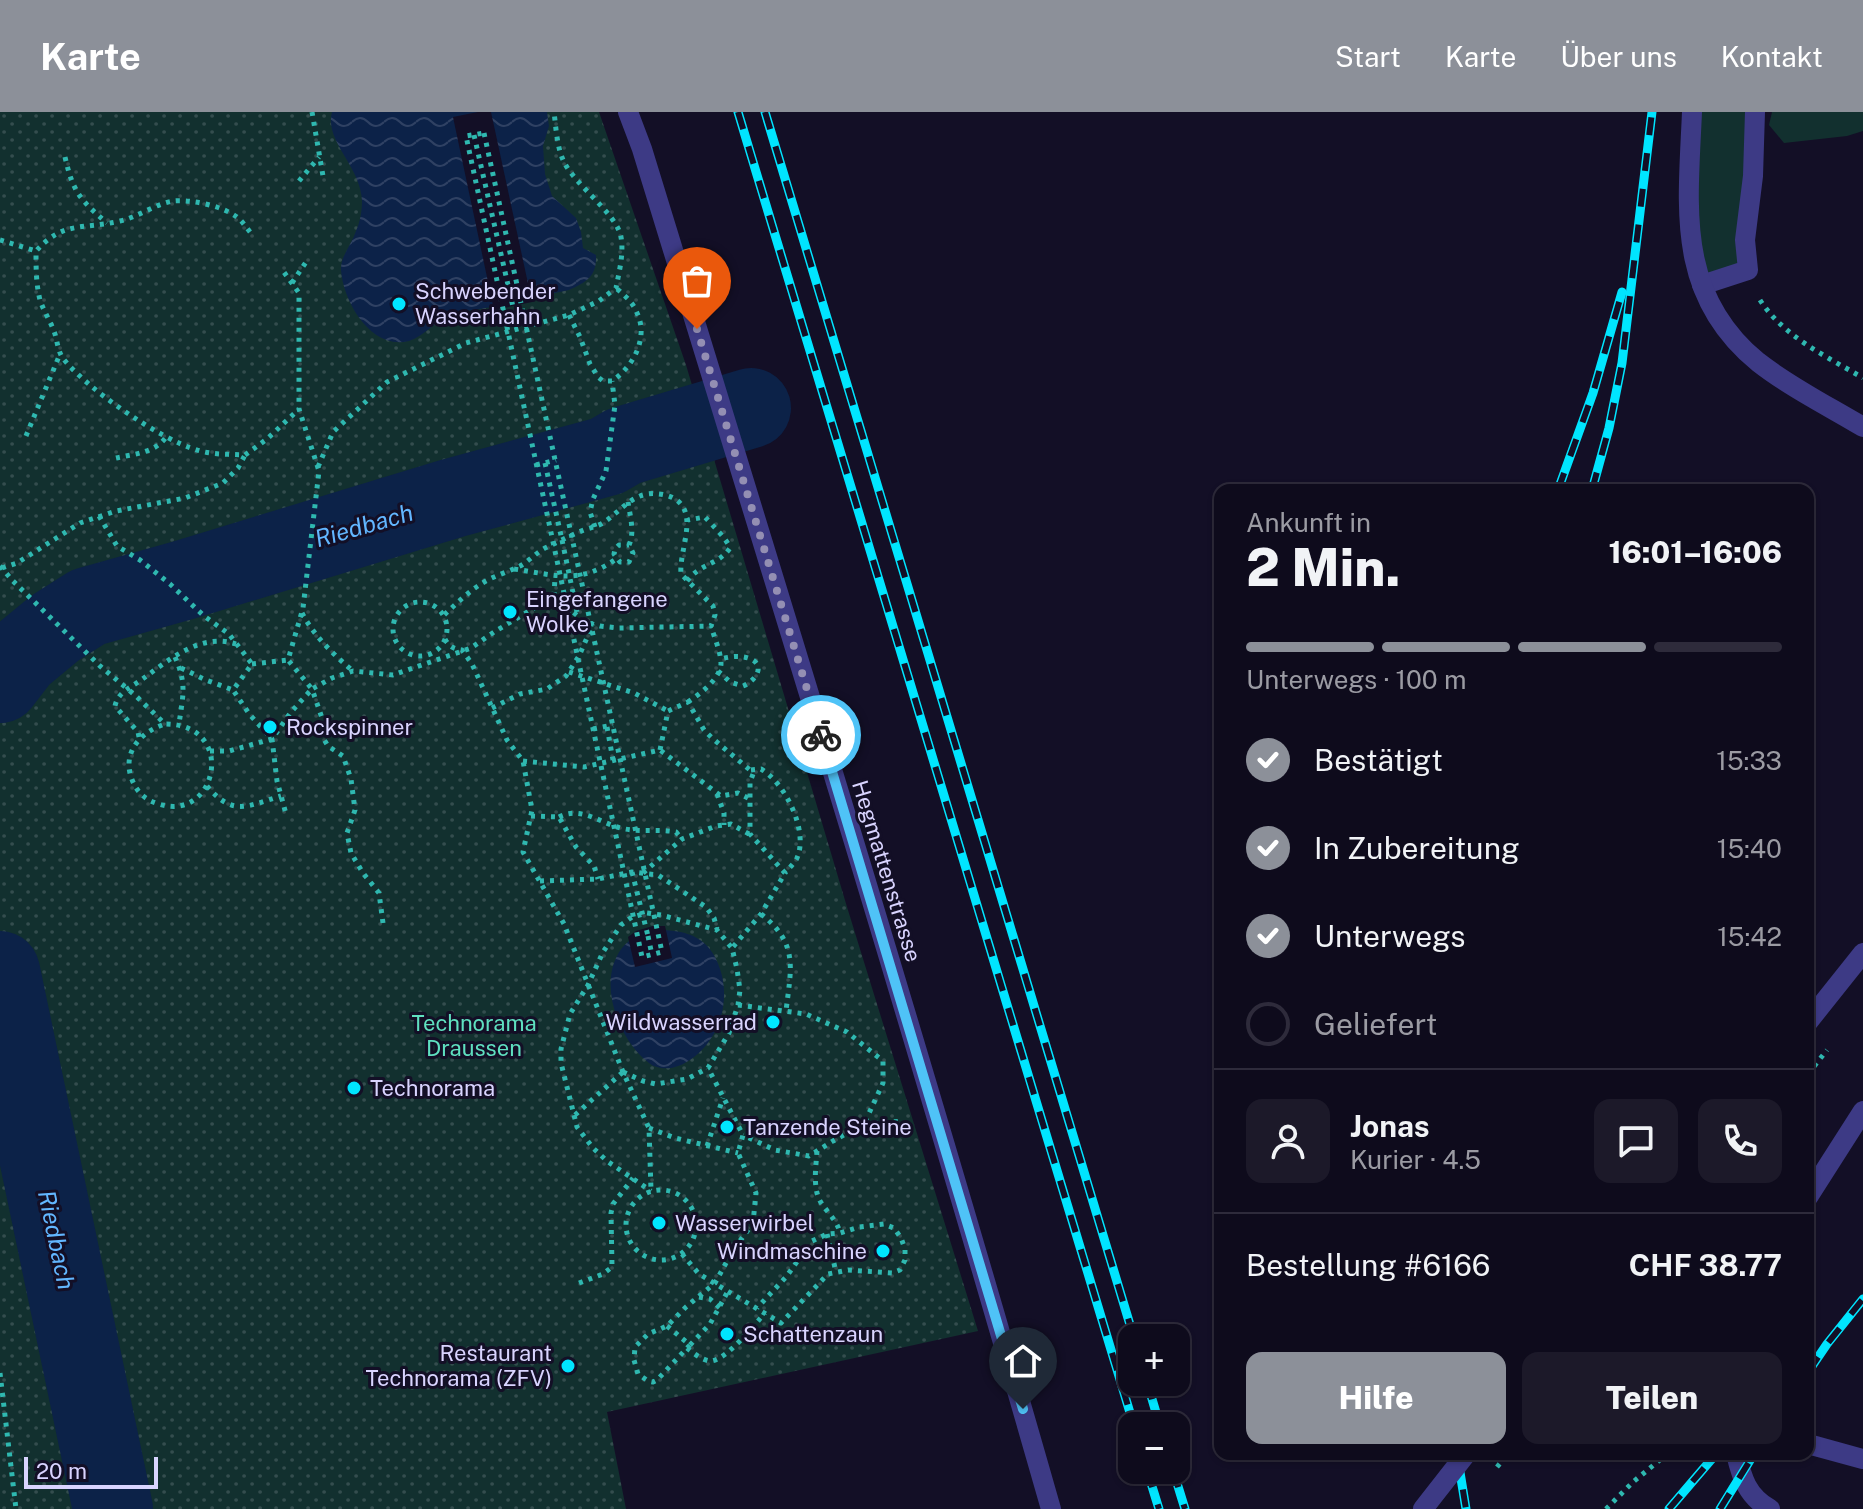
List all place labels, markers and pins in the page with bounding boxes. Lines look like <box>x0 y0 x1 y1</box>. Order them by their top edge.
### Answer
pin <box>663 247 731 329</box>
place label: Schwebender Wasserhahn <box>415 278 556 329</box>
marker: Schwebender Wasserhahn <box>390 295 408 313</box>
place label: Eingefangene Wolke <box>526 586 668 637</box>
marker: Eingefangene Wolke <box>501 603 519 621</box>
place label: Rockspinner <box>286 714 413 740</box>
marker: Rockspinner <box>261 718 279 736</box>
place label: Wildwasserrad <box>605 1009 757 1035</box>
marker: Wildwasserrad <box>764 1013 782 1031</box>
place label: Technorama <box>370 1075 495 1101</box>
marker: Technorama <box>345 1079 363 1097</box>
place label: Tanzende Steine <box>743 1114 912 1140</box>
marker: Tanzende Steine <box>718 1118 736 1136</box>
place label: Wasserwirbel <box>675 1210 814 1236</box>
marker: Wasserwirbel <box>650 1214 668 1232</box>
place label: Windmaschine <box>717 1238 867 1264</box>
marker: Windmaschine <box>874 1242 892 1260</box>
place label: Schattenzaun <box>743 1321 883 1347</box>
marker: Schattenzaun <box>718 1325 736 1343</box>
pin <box>989 1327 1057 1409</box>
place label: Restaurant Technorama (ZFV) <box>365 1340 552 1391</box>
marker: Restaurant Technorama (ZFV) <box>559 1357 577 1375</box>

